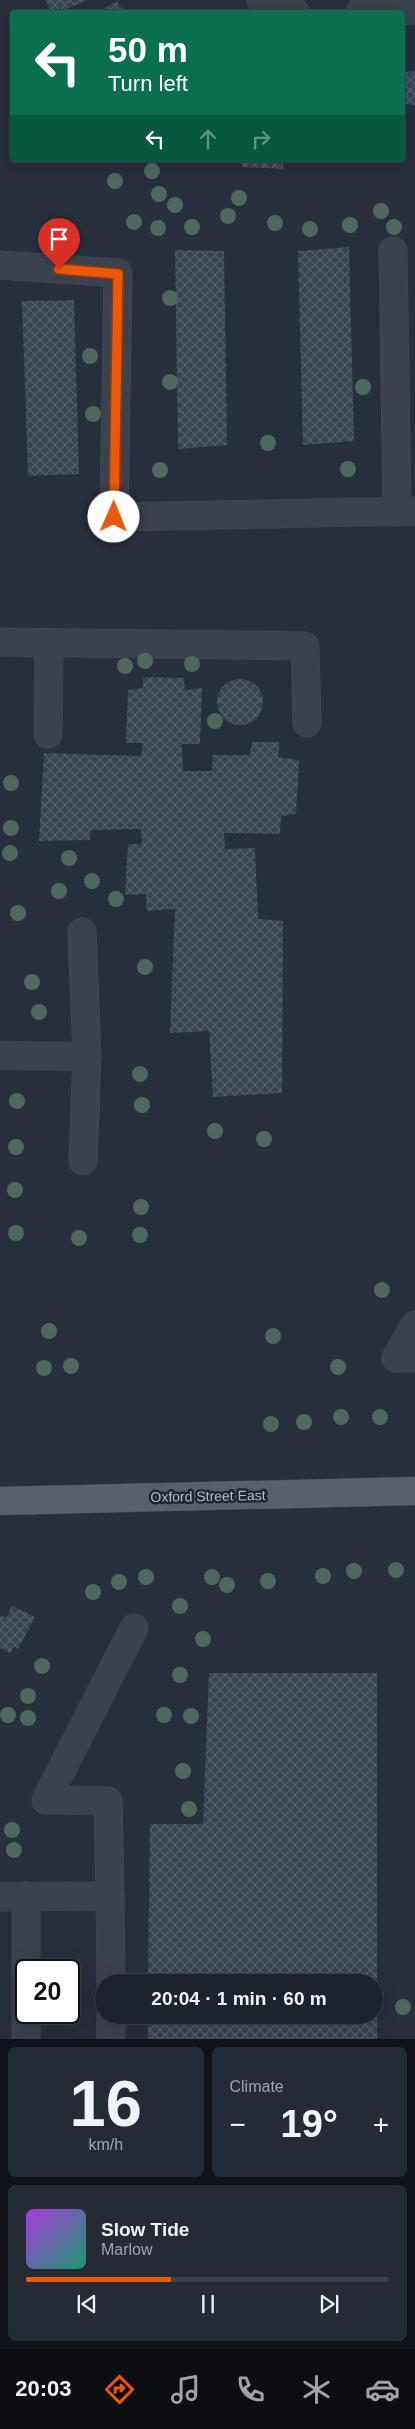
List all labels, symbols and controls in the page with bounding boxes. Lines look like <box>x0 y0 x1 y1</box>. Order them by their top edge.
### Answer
icon: left <box>25 30 90 95</box>
text: 50 m <box>108 30 188 69</box>
text: Turn left <box>108 71 188 96</box>
icon: left <box>141 125 169 153</box>
icon: ahead <box>194 125 222 153</box>
icon: right <box>247 125 275 153</box>
pin <box>38 218 80 269</box>
icon: arrive <box>45 225 73 253</box>
position arrow <box>87 490 139 542</box>
street label: Oxford Street East <box>150 1487 266 1505</box>
speed limit sign: 20 <box>15 1959 80 2024</box>
text: 20:04 · 1 min · 60 m <box>151 1988 327 2009</box>
text: 16 <box>70 2067 142 2140</box>
text: Climate <box>230 2078 284 2095</box>
text: 19° <box>281 2103 338 2145</box>
text: − <box>230 2109 246 2140</box>
text: + <box>373 2109 389 2140</box>
text: km/h <box>88 2136 123 2153</box>
text: Slow Tide <box>101 2219 189 2240</box>
text: Marlow <box>101 2241 153 2258</box>
icon: previous <box>73 2290 101 2318</box>
icon: pause <box>194 2290 222 2318</box>
icon: next <box>315 2290 343 2318</box>
icon: directions <box>102 2372 137 2407</box>
icon: music <box>168 2372 203 2407</box>
icon: phone <box>233 2372 268 2407</box>
icon: climate <box>299 2372 334 2407</box>
icon: car <box>365 2372 400 2407</box>
text: 20:03 <box>15 2376 72 2401</box>

